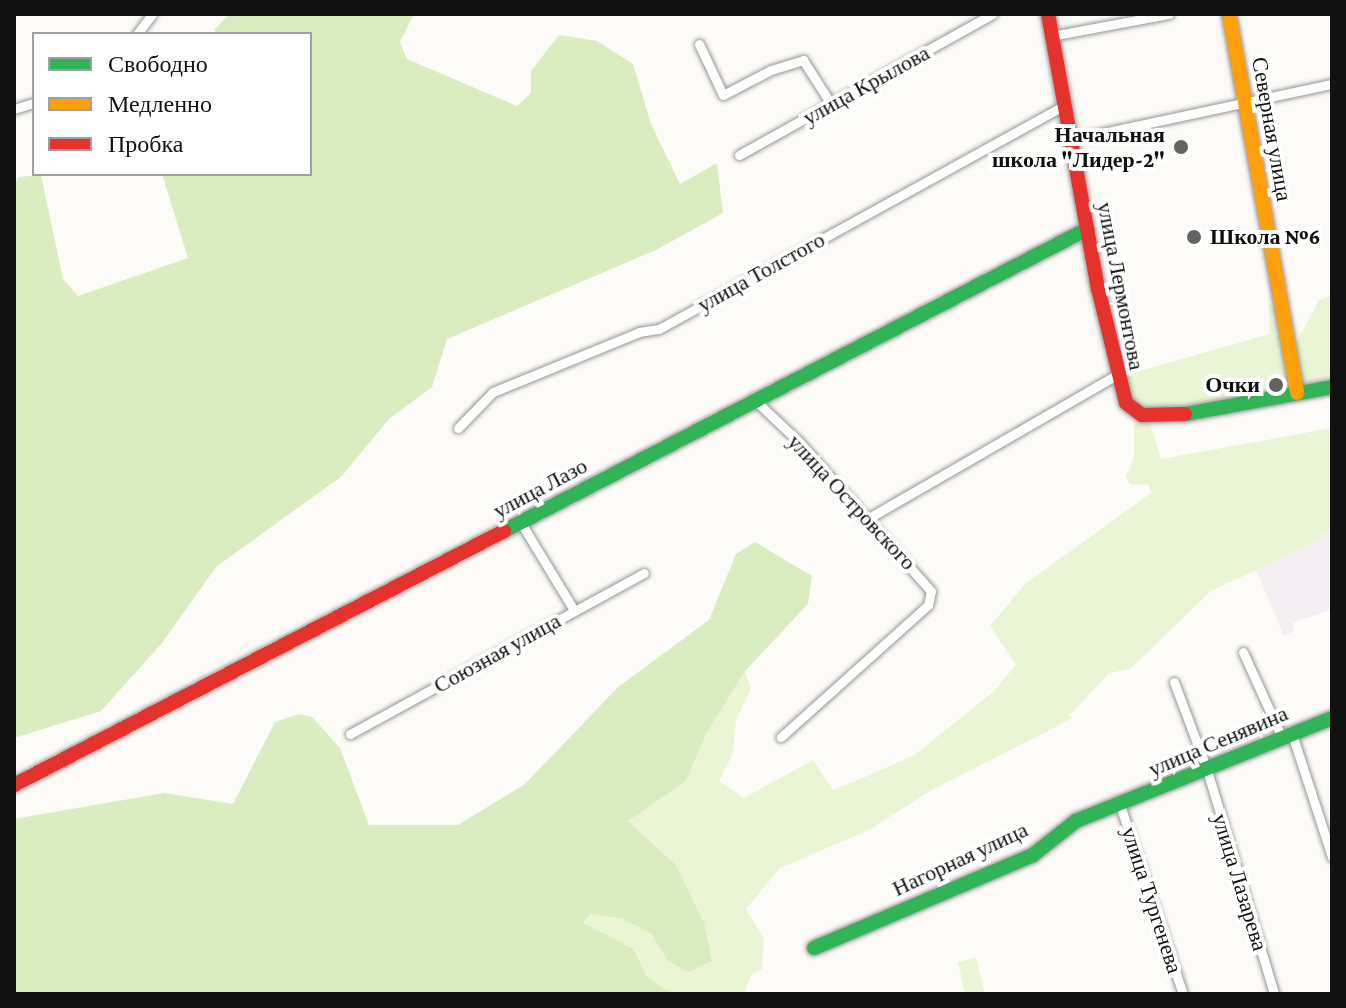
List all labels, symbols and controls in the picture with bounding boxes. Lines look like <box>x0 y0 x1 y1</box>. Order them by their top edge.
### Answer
legend <box>32 32 312 176</box>
street label: улица Крылова <box>798 39 934 131</box>
text: Свободно <box>108 50 208 77</box>
street label: Северная улица <box>1246 55 1298 203</box>
text: Медленно <box>108 90 212 117</box>
place label: Начальная школа "Лидер-2" <box>992 121 1165 172</box>
text: Пробка <box>108 130 184 157</box>
marker: Начальная школа "Лидер-2" <box>1172 138 1190 156</box>
street label: улица Лермонтова <box>1092 200 1150 372</box>
place label: Школа №6 <box>1210 224 1320 250</box>
street label: улица Толстого <box>693 226 829 318</box>
marker: Школа №6 <box>1185 228 1203 246</box>
place label: Очки <box>1205 372 1260 398</box>
marker: Очки <box>1267 376 1285 394</box>
street label: улица Островского <box>782 429 922 575</box>
street label: улица Лазо <box>488 452 592 524</box>
street label: Союзная улица <box>429 607 565 699</box>
street label: улица Сенявина <box>1144 700 1292 782</box>
street label: улица Лазарева <box>1207 810 1273 954</box>
street label: Нагорная улица <box>888 816 1032 902</box>
street label: улица Тургенева <box>1116 823 1188 977</box>

